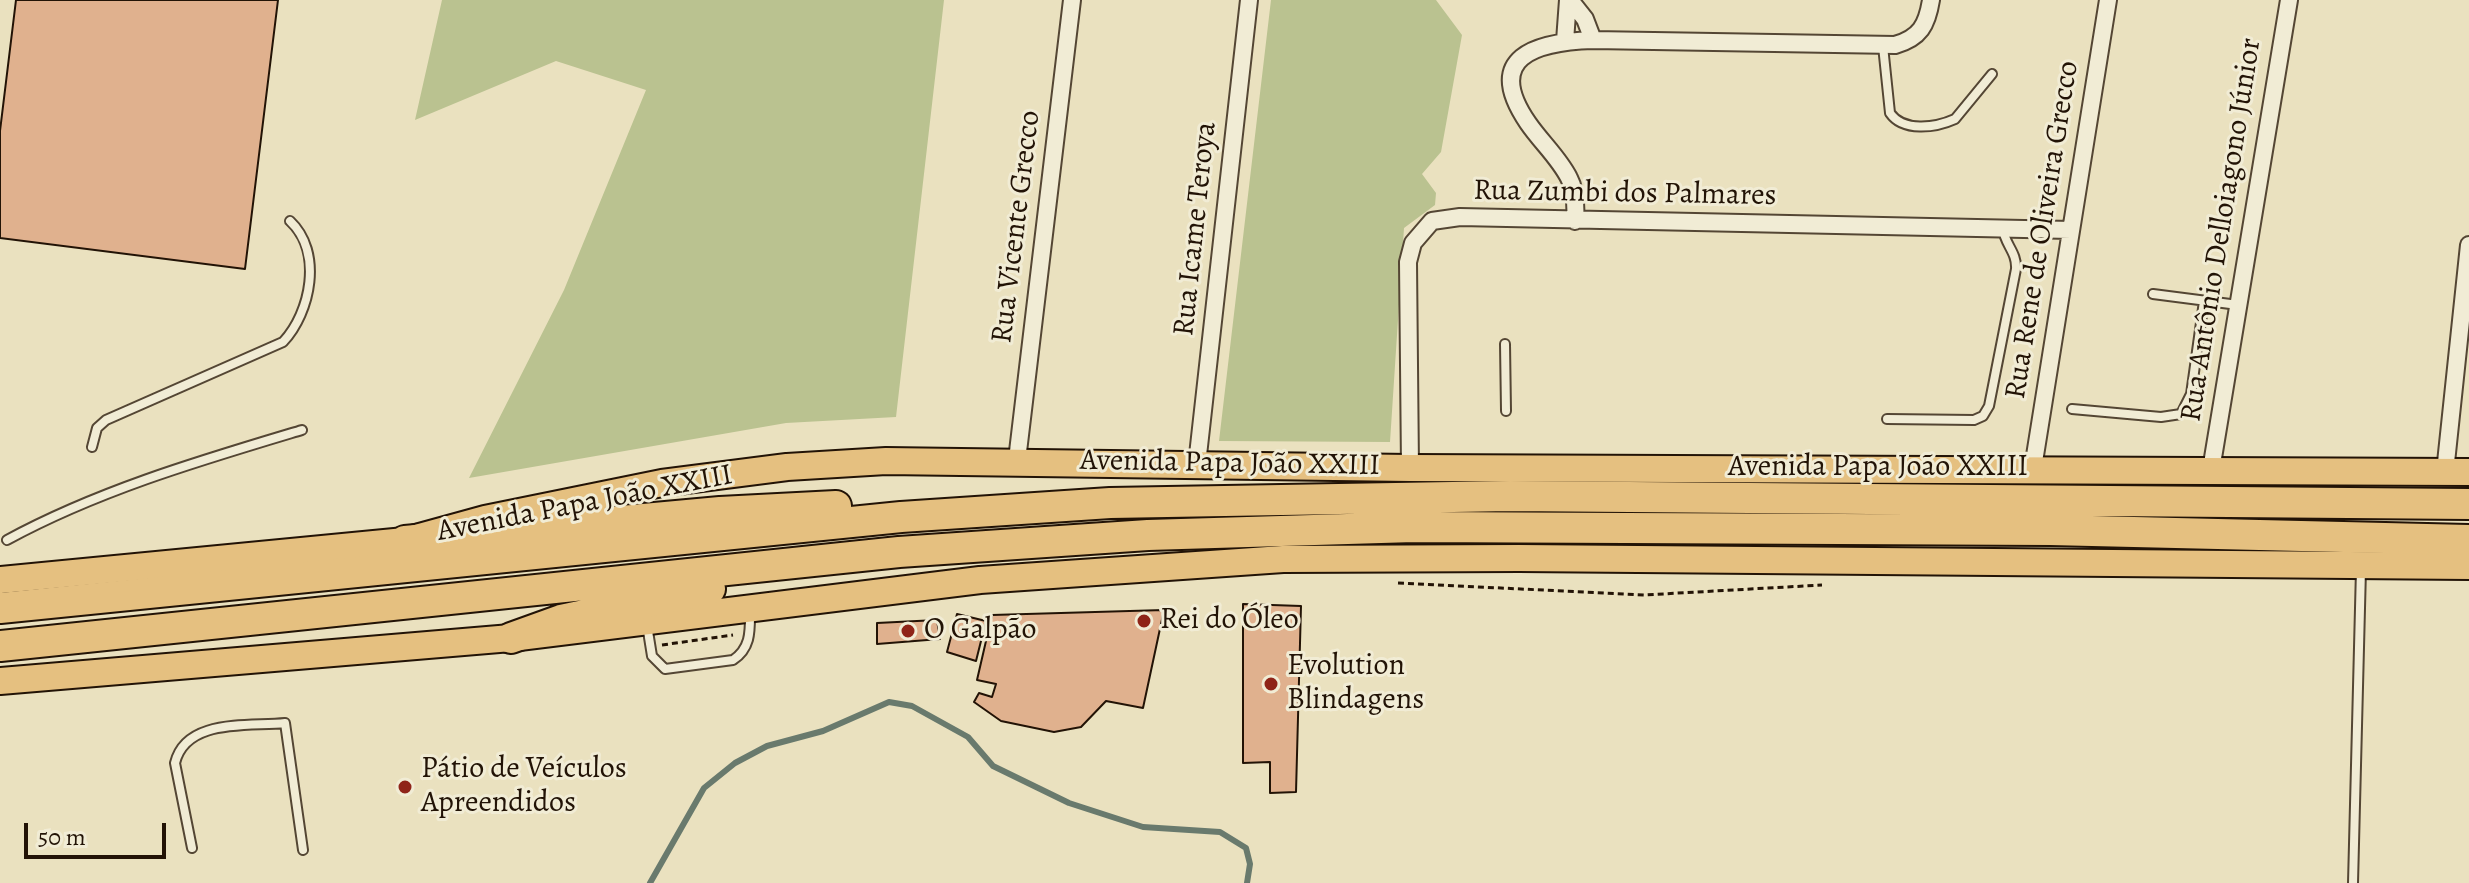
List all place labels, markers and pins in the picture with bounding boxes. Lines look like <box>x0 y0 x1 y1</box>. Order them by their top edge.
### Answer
place label: Rei do Óleo <box>1160 603 1299 639</box>
marker: Rei do Óleo <box>1135 612 1153 630</box>
place label: O Galpão <box>924 613 1036 649</box>
marker: O Galpão <box>899 622 917 640</box>
place label: Evolution Blindagens <box>1287 649 1424 720</box>
marker: Evolution Blindagens <box>1262 675 1280 693</box>
place label: Pátio de Veículos Apreendidos <box>421 752 627 822</box>
marker: Pátio de Veículos Apreendidos <box>396 778 414 796</box>

